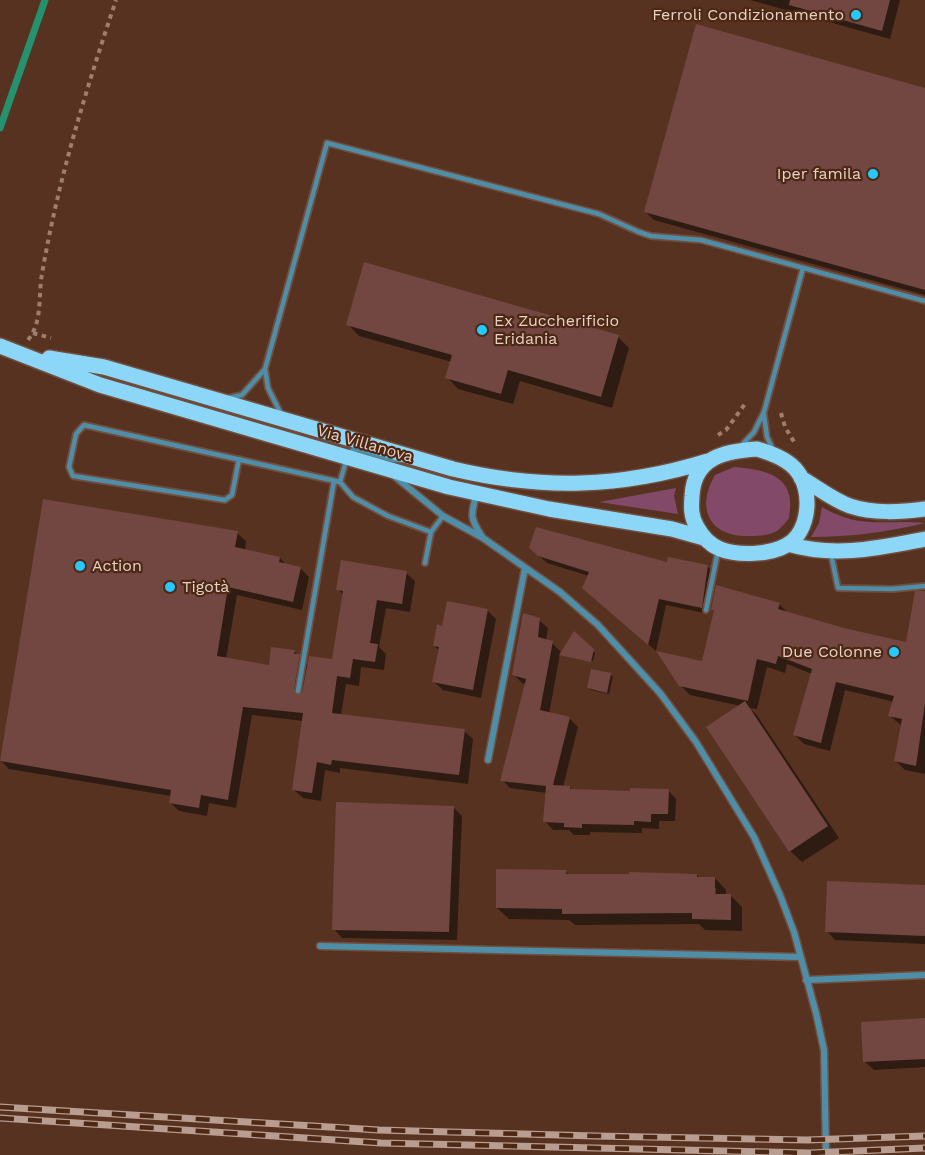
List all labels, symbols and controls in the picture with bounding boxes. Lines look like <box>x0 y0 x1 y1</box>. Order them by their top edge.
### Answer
place label: Ferroli Condizionamento <box>652 5 844 25</box>
marker: Ferroli Condizionamento <box>849 8 863 22</box>
place label: Iper famila <box>777 164 861 184</box>
marker: Iper famila <box>866 167 880 181</box>
place label: Ex Zuccherificio Eridania <box>494 311 619 349</box>
marker: Ex Zuccherificio Eridania <box>475 323 489 337</box>
street label: Via Villanova <box>315 421 415 467</box>
place label: Action <box>92 556 142 576</box>
marker: Action <box>73 559 87 573</box>
place label: Tigotà <box>182 577 229 597</box>
marker: Tigotà <box>163 580 177 594</box>
place label: Due Colonne <box>782 642 882 662</box>
marker: Due Colonne <box>887 645 901 659</box>

